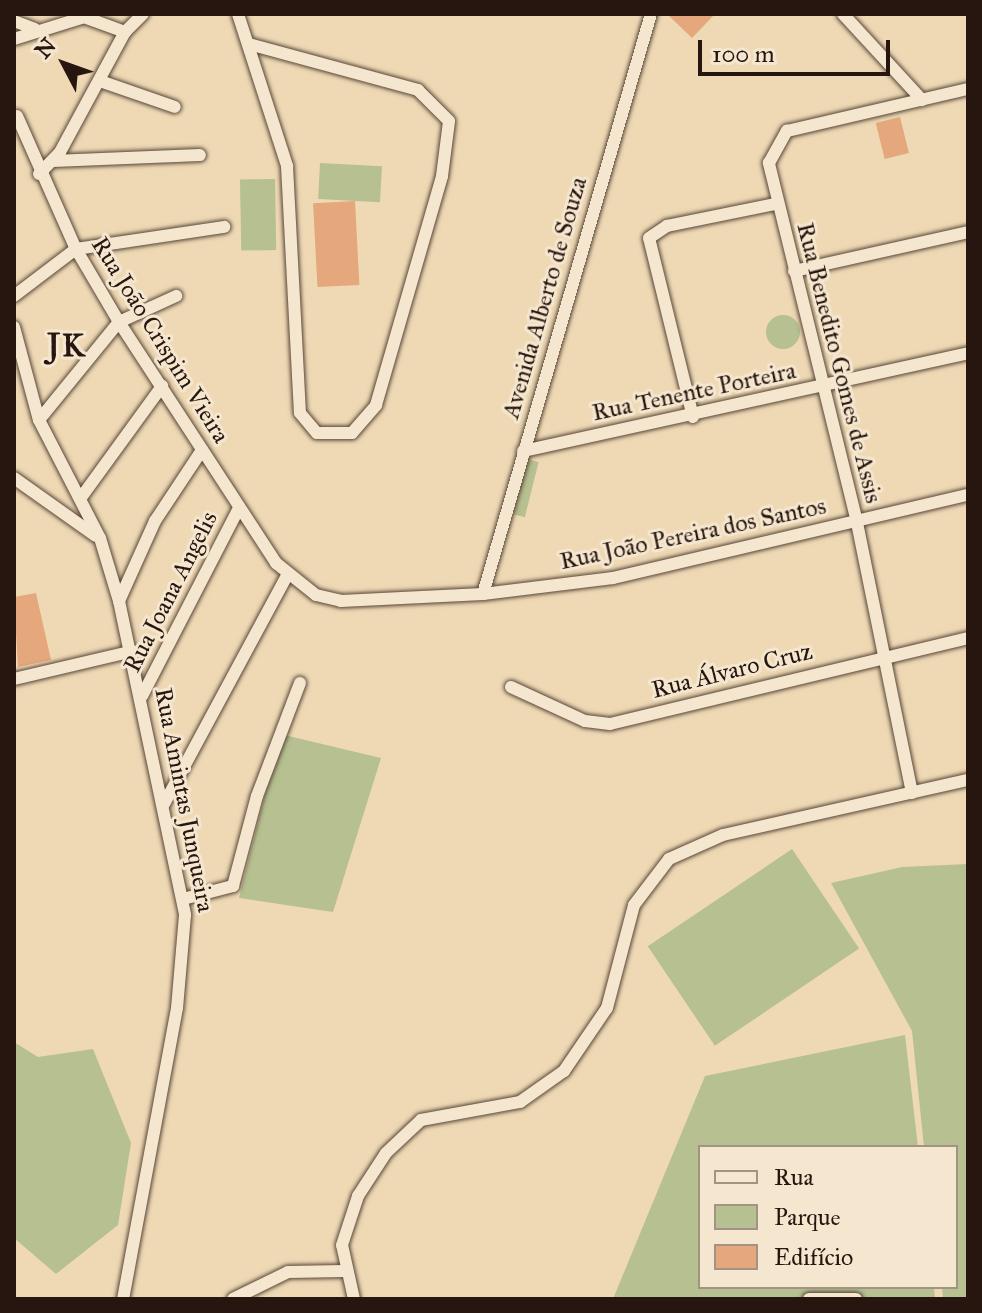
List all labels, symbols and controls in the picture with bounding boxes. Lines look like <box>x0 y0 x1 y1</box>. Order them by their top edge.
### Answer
north arrow <box>24 24 104 104</box>
scale bar <box>702 24 894 74</box>
text: N <box>29 32 62 64</box>
text: 100 m <box>712 39 775 69</box>
street label: Avenida Alberto de Souza <box>497 174 593 422</box>
street label: Rua Benedito Gomes de Assis <box>790 220 888 506</box>
street label: Rua João Crispim Vieira <box>85 232 235 448</box>
district label: JK <box>47 327 87 365</box>
street label: Rua Tenente Porteira <box>590 356 798 428</box>
street label: Rua João Pereira dos Santos <box>557 492 829 576</box>
street label: Rua Joana Angelis <box>118 507 224 677</box>
street label: Rua Álvaro Cruz <box>649 637 815 705</box>
street label: Rua Amintas Junqueira <box>148 685 220 915</box>
legend <box>698 1145 958 1289</box>
text: Rua <box>774 1162 814 1192</box>
text: Parque <box>774 1202 841 1232</box>
text: Edifício <box>774 1242 853 1272</box>

